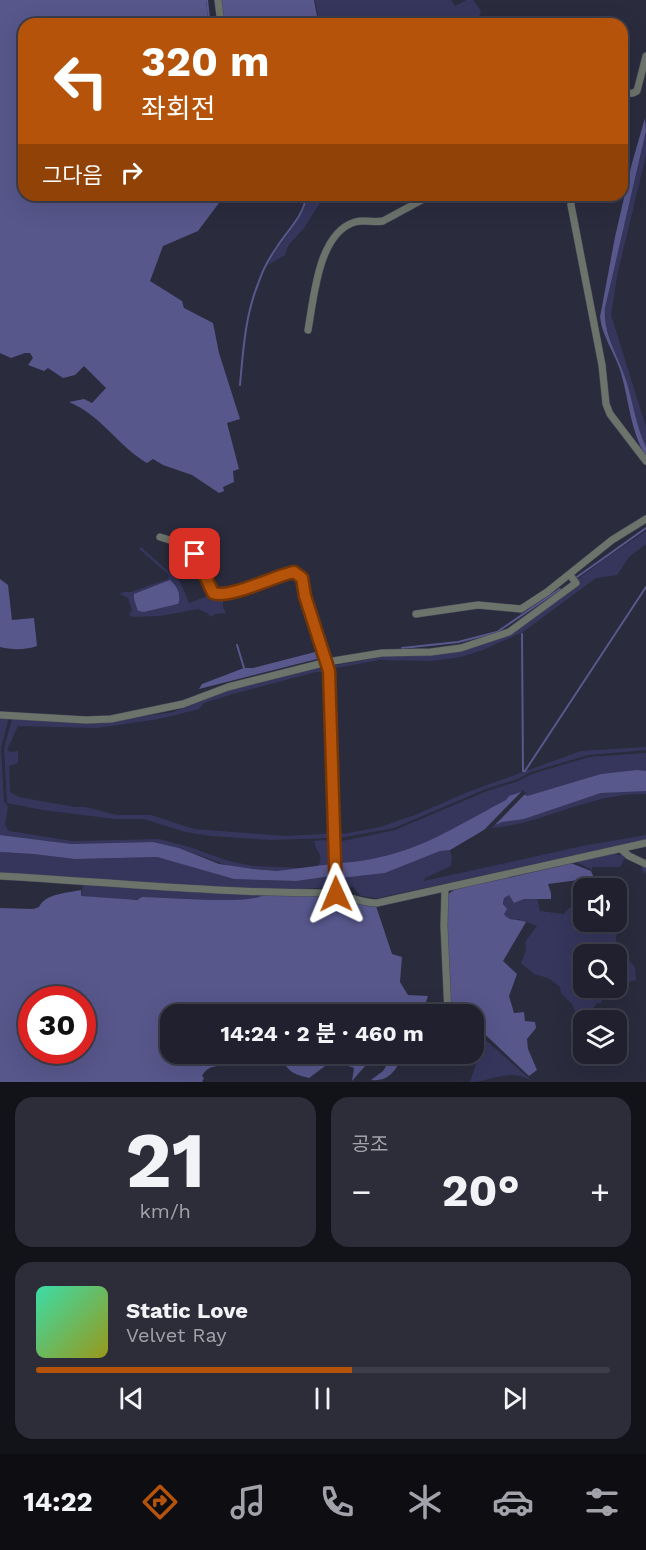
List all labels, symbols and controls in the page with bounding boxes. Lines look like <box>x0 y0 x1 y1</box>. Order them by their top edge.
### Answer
text: 320 m <box>141 37 270 86</box>
icon: left <box>42 42 120 120</box>
text: 좌회전 <box>141 93 216 125</box>
icon: right <box>115 156 148 189</box>
text: 그다음 <box>42 163 103 188</box>
pin <box>169 528 220 579</box>
icon: arrive <box>178 537 211 570</box>
position arrow <box>304 862 368 926</box>
map controls <box>573 878 627 1064</box>
button: sound <box>573 878 627 932</box>
button: search <box>573 944 627 998</box>
speed limit sign: 30 <box>18 986 96 1064</box>
button: layers <box>573 1010 627 1064</box>
text: 14:24 · 2 분 · 460 m <box>220 1021 424 1046</box>
text: 21 <box>125 1114 205 1206</box>
text: 공조 <box>352 1132 388 1156</box>
text: 20° <box>442 1164 520 1217</box>
text: − <box>352 1172 371 1211</box>
text: + <box>590 1172 610 1211</box>
text: km/h <box>139 1199 191 1223</box>
text: Static Love <box>126 1298 248 1323</box>
text: Velvet Ray <box>126 1323 227 1347</box>
icon: previous <box>115 1382 148 1415</box>
icon: pause <box>306 1382 339 1415</box>
icon: next <box>498 1382 531 1415</box>
icon: directions <box>139 1481 181 1523</box>
icon: music <box>227 1481 269 1523</box>
icon: phone <box>316 1481 358 1523</box>
icon: climate <box>404 1481 446 1523</box>
icon: car <box>492 1481 534 1523</box>
icon: filters <box>581 1481 623 1523</box>
text: 14:22 <box>23 1486 93 1518</box>

